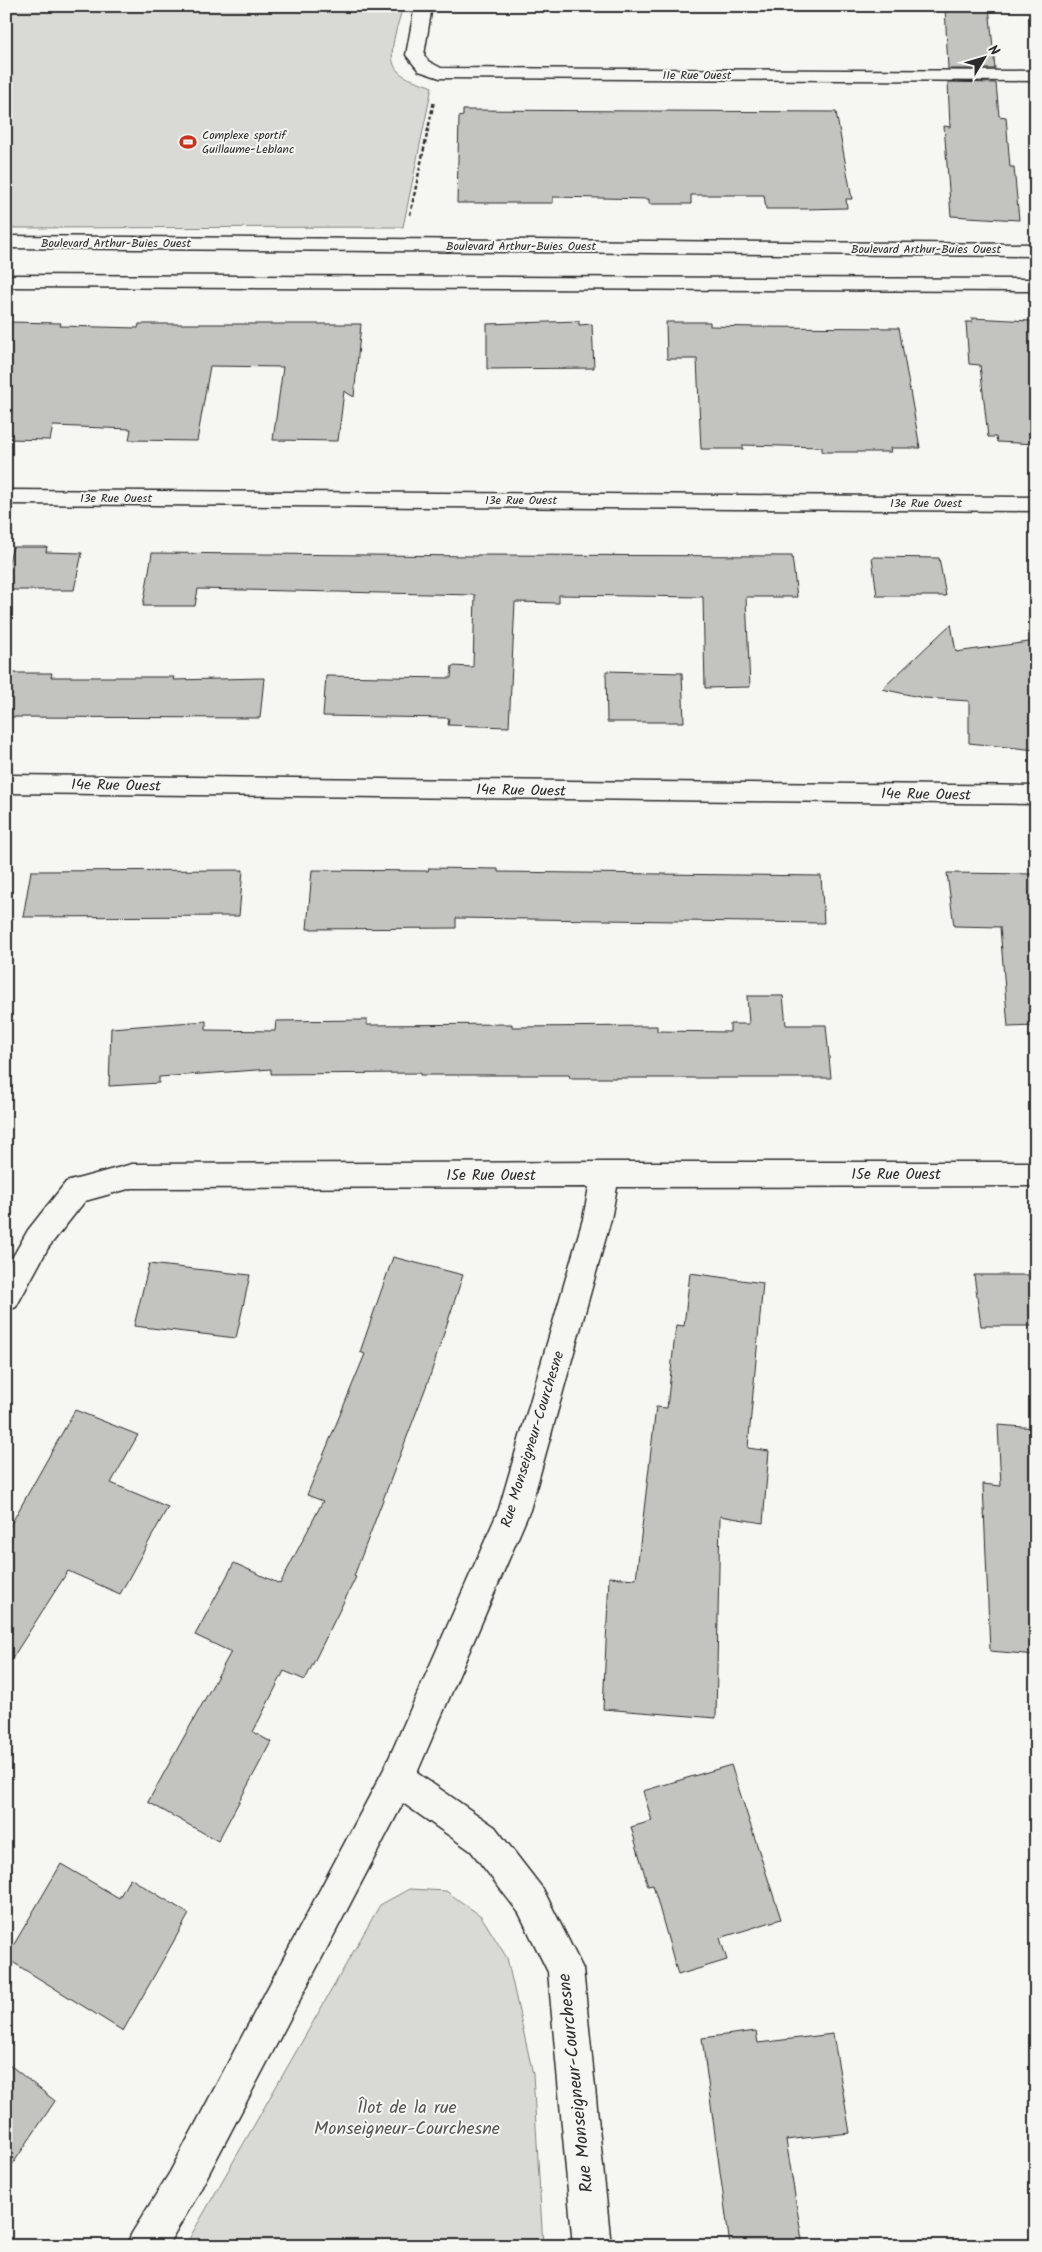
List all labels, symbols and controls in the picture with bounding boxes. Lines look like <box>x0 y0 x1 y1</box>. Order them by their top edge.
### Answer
north arrow <box>960 32 1010 82</box>
text: N <box>982 40 1005 61</box>
street label: 11e Rue Ouest <box>662 66 732 85</box>
place label: Complexe sportif Guillaume-Leblanc <box>202 126 294 159</box>
sports icon: Complexe sportif Guillaume-Leblanc <box>178 132 198 152</box>
street label: Boulevard Arthur-Buies Ouest <box>41 234 191 253</box>
street label: Boulevard Arthur-Buies Ouest <box>446 237 596 256</box>
street label: Boulevard Arthur-Buies Ouest <box>851 240 1001 259</box>
street label: 13e Rue Ouest <box>80 489 152 508</box>
street label: 13e Rue Ouest <box>485 491 557 510</box>
street label: 13e Rue Ouest <box>890 494 962 513</box>
street label: 14e Rue Ouest <box>71 773 161 799</box>
street label: 14e Rue Ouest <box>476 778 566 804</box>
street label: 14e Rue Ouest <box>881 782 971 808</box>
street label: 15e Rue Ouest <box>851 1163 941 1187</box>
street label: 15e Rue Ouest <box>446 1164 536 1188</box>
street label: Rue Monseigneur-Courchesne <box>495 1348 571 1531</box>
street label: Rue Monseigneur-Courchesne <box>551 1972 602 2194</box>
park label: Îlot de la rue Monseigneur-Courchesne <box>314 2094 500 2144</box>

